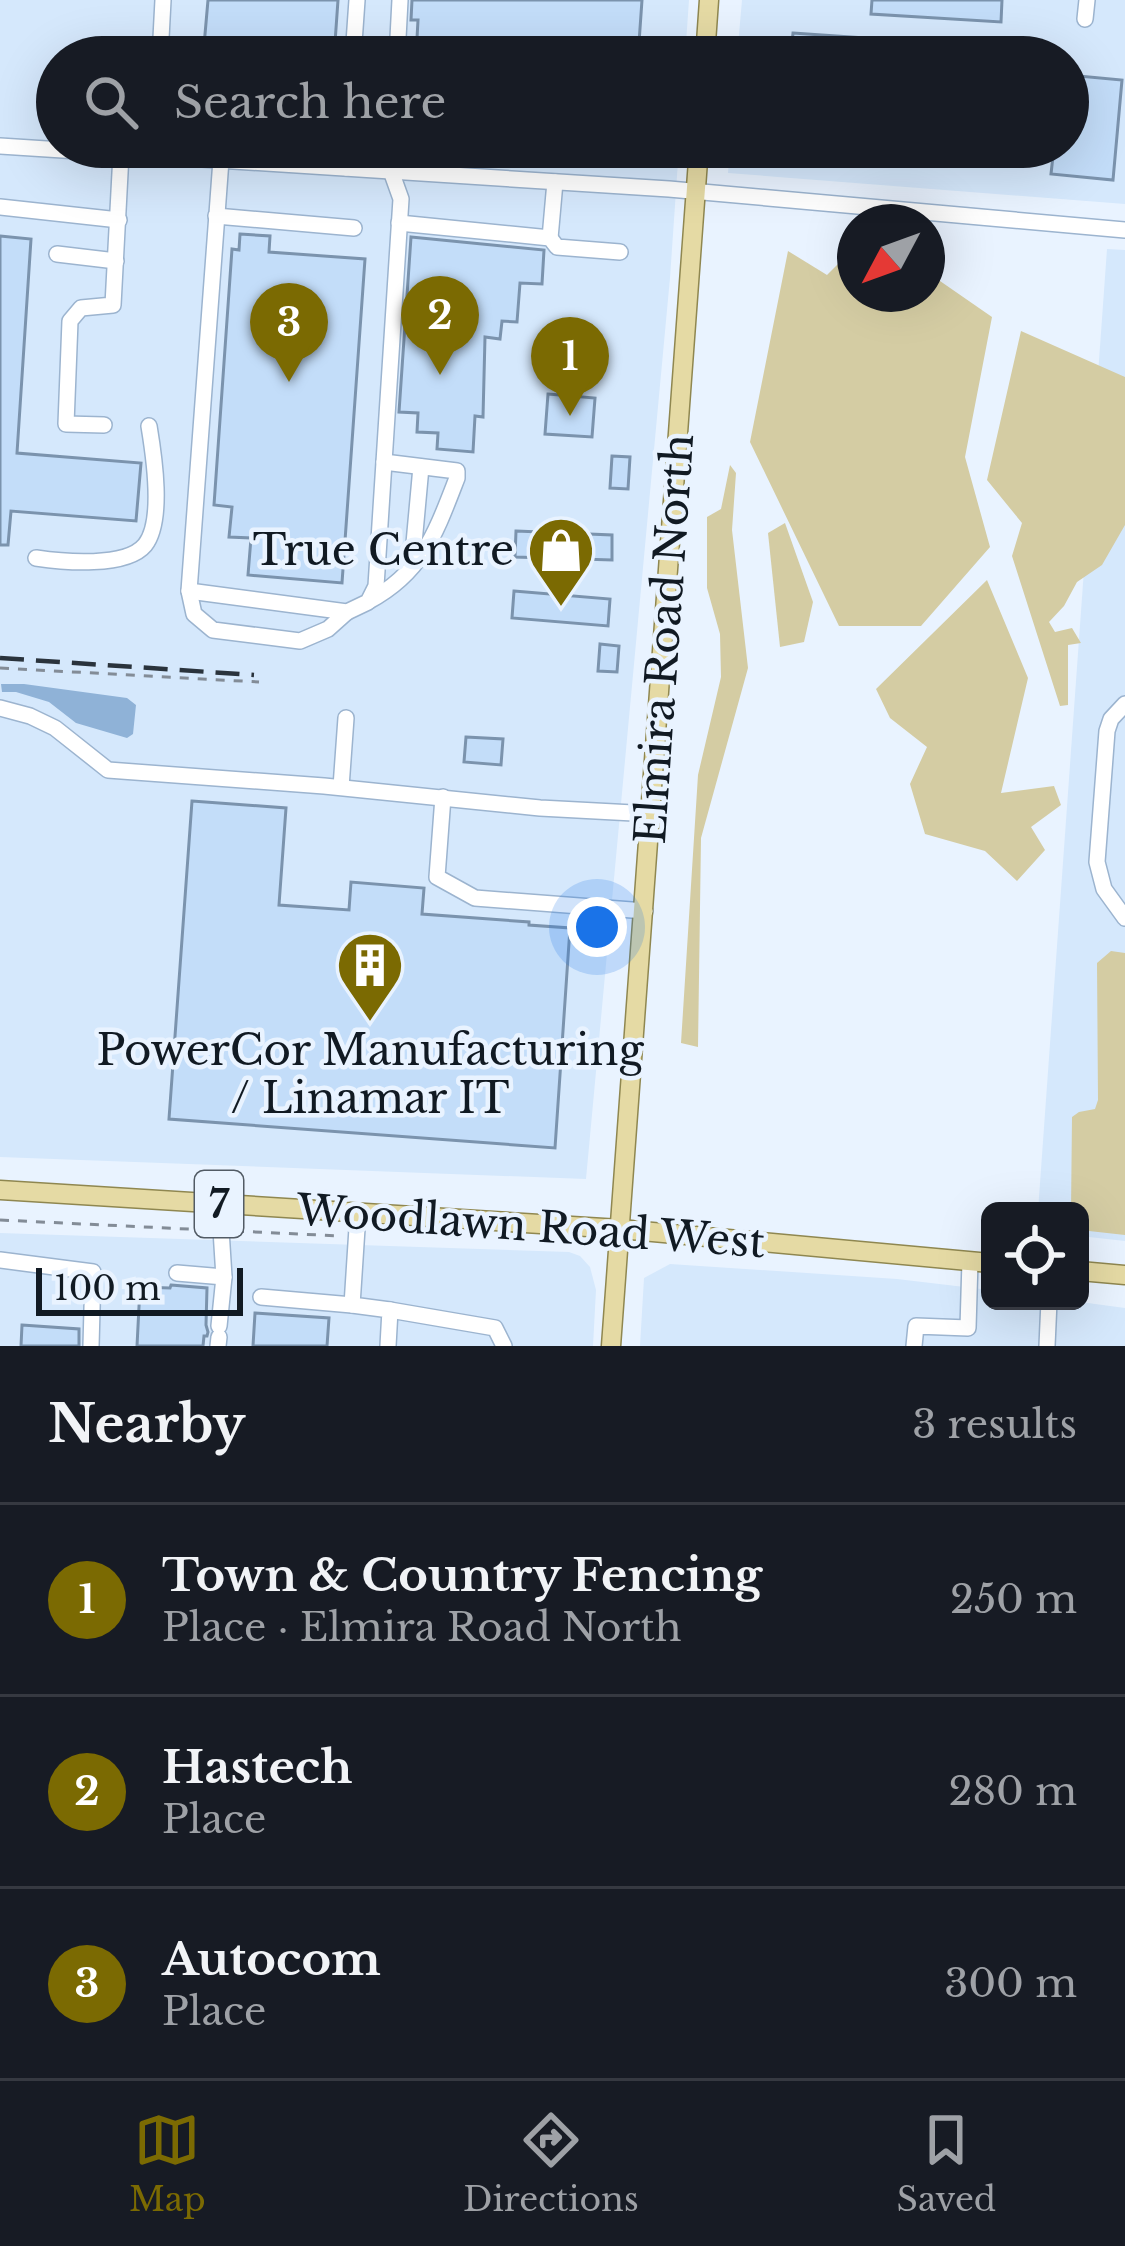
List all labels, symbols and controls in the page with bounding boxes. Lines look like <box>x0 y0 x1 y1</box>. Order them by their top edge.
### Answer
search box <box>36 36 1089 168</box>
icon: search <box>78 69 144 135</box>
text: Search here <box>174 74 446 130</box>
north arrow <box>837 204 945 312</box>
pin: 2 <box>401 276 479 375</box>
pin: 3 <box>250 283 328 382</box>
pin: 1 <box>531 317 609 416</box>
street label: Elmira Road North <box>624 432 704 846</box>
shop icon: True Centre <box>526 515 596 609</box>
place label: True Centre <box>253 524 514 576</box>
your location <box>567 897 627 957</box>
building icon: PowerCor Manufacturing / Linamar IT <box>335 930 405 1024</box>
place label: PowerCor Manufacturing / Linamar IT <box>96 1024 644 1124</box>
road number: 7 <box>195 1171 243 1237</box>
street label: Woodlawn Road West <box>294 1184 767 1268</box>
map controls <box>981 1202 1089 1310</box>
button: locate <box>981 1202 1089 1310</box>
scale bar <box>36 1262 243 1315</box>
text: 100 m <box>54 1268 161 1309</box>
text: Nearby <box>48 1393 245 1456</box>
text: 3 results <box>912 1400 1077 1449</box>
text: Town & Country Fencing <box>162 1547 762 1603</box>
text: 1 <box>78 1575 96 1624</box>
text: 250 m <box>950 1575 1077 1624</box>
text: Place · Elmira Road North <box>162 1603 682 1652</box>
text: Hastech <box>162 1739 352 1795</box>
text: 2 <box>74 1767 100 1816</box>
text: 280 m <box>948 1767 1077 1816</box>
text: Place <box>162 1795 266 1844</box>
text: Autocom <box>162 1931 381 1987</box>
text: 3 <box>75 1959 99 2008</box>
text: 300 m <box>944 1959 1077 2008</box>
text: Place <box>162 1987 266 2036</box>
tab: Map <box>129 2107 206 2220</box>
tab: Directions <box>463 2107 639 2220</box>
tab: Saved <box>897 2107 996 2220</box>

